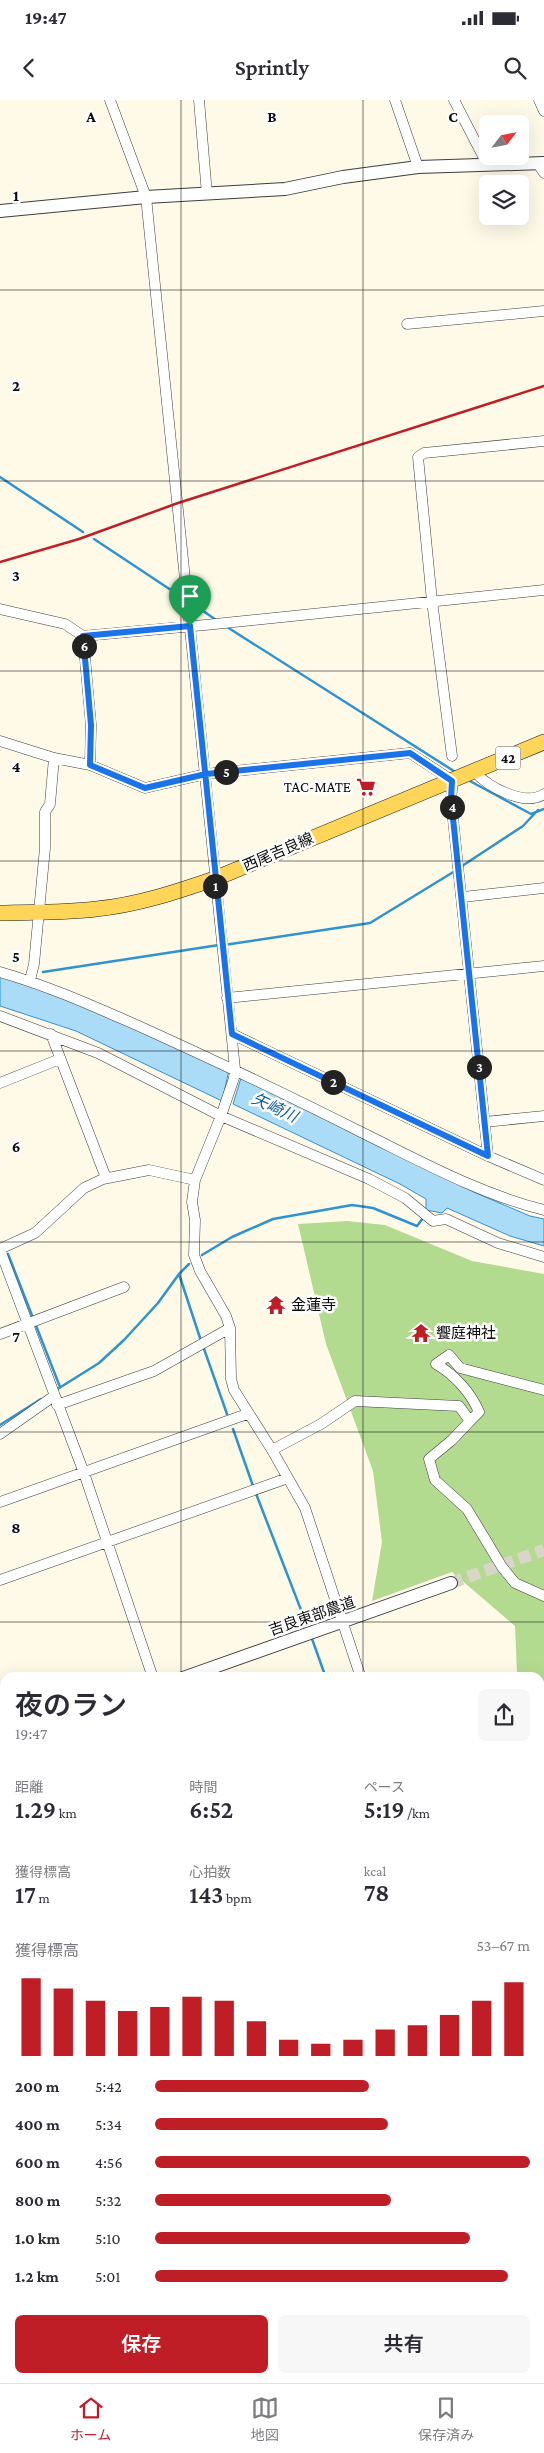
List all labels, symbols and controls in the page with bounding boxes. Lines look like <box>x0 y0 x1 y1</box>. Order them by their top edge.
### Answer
text: 19:47 <box>25 7 67 28</box>
icon: back <box>15 54 43 82</box>
icon: search <box>501 54 529 82</box>
text: Sprintly <box>235 55 309 80</box>
text: A <box>85 108 96 125</box>
text: B <box>267 108 277 125</box>
text: C <box>448 108 458 125</box>
north arrow <box>479 115 529 165</box>
map controls <box>479 115 529 225</box>
button: layers <box>479 175 529 225</box>
text: 1 <box>13 187 19 204</box>
text: 2 <box>12 377 20 394</box>
text: 3 <box>12 567 20 584</box>
pin <box>169 575 211 626</box>
icon: arrive <box>176 582 204 610</box>
pin: 6 <box>72 634 96 658</box>
text: 6 <box>81 638 88 654</box>
road number: 42 <box>496 746 520 770</box>
text: 4 <box>12 758 21 775</box>
pin: 5 <box>214 760 238 784</box>
text: 5 <box>223 764 230 780</box>
supermarket icon: TAC-MATE <box>355 776 377 798</box>
place label: TAC-MATE <box>284 779 351 795</box>
pin: 4 <box>440 794 464 820</box>
text: 4 <box>449 799 456 815</box>
street label: 西尾吉良線 <box>240 830 316 874</box>
pin: 1 <box>202 874 228 898</box>
text: 1 <box>213 878 218 894</box>
text: 5 <box>12 948 20 965</box>
pin: 3 <box>466 1054 492 1080</box>
text: 3 <box>476 1059 483 1075</box>
pin: 2 <box>320 1070 346 1094</box>
text: 2 <box>330 1074 337 1090</box>
water label: 矢崎川 <box>249 1090 302 1126</box>
text: 6 <box>12 1138 20 1155</box>
temple icon: 金蓮寺 <box>265 1294 287 1316</box>
place label: 金蓮寺 <box>291 1297 336 1313</box>
temple icon: 饗庭神社 <box>410 1322 432 1344</box>
place label: 饗庭神社 <box>436 1325 496 1341</box>
text: 7 <box>12 1328 20 1345</box>
text: 8 <box>11 1519 21 1536</box>
street label: 吉良東部農道 <box>267 1594 357 1638</box>
button: share <box>478 1689 530 1741</box>
text: 夜のラン <box>15 1690 127 1721</box>
text: 19:47 <box>15 1725 47 1742</box>
text: 距離 <box>15 1779 43 1795</box>
text: 時間 <box>189 1779 217 1795</box>
text: ペース <box>364 1779 405 1795</box>
text: 1.29 <box>15 1796 56 1823</box>
text: 6:52 <box>189 1796 233 1823</box>
text: 5:19 <box>364 1796 404 1823</box>
text: km <box>56 1805 77 1821</box>
text: /km <box>404 1805 430 1821</box>
text: kcal <box>364 1863 386 1879</box>
text: 獲得標高 <box>15 1864 71 1880</box>
text: 心拍数 <box>189 1864 231 1880</box>
text: 78 <box>364 1879 389 1906</box>
text: 17 <box>15 1881 36 1908</box>
text: 143 <box>189 1881 223 1908</box>
text: m <box>36 1890 50 1906</box>
text: bpm <box>223 1890 252 1906</box>
text: 53–67 m <box>477 1937 530 1954</box>
text: 獲得標高 <box>15 1942 79 1959</box>
text: 200 m <box>15 2078 59 2095</box>
text: 5:42 <box>95 2078 122 2095</box>
text: 400 m <box>15 2116 60 2133</box>
text: 5:34 <box>95 2116 122 2133</box>
text: 600 m <box>15 2154 60 2171</box>
text: 4:56 <box>95 2154 123 2171</box>
text: 800 m <box>15 2192 60 2209</box>
text: 5:32 <box>95 2192 121 2209</box>
text: 1.0 km <box>15 2230 60 2247</box>
text: 5:10 <box>95 2230 121 2247</box>
text: 1.2 km <box>15 2268 59 2285</box>
text: 5:01 <box>95 2268 121 2285</box>
button: 保存 <box>15 2315 268 2373</box>
button: 共有 <box>278 2315 530 2373</box>
tab: ホーム <box>70 2394 111 2444</box>
tab: 地図 <box>251 2394 279 2444</box>
tab: 保存済み <box>418 2394 474 2444</box>

